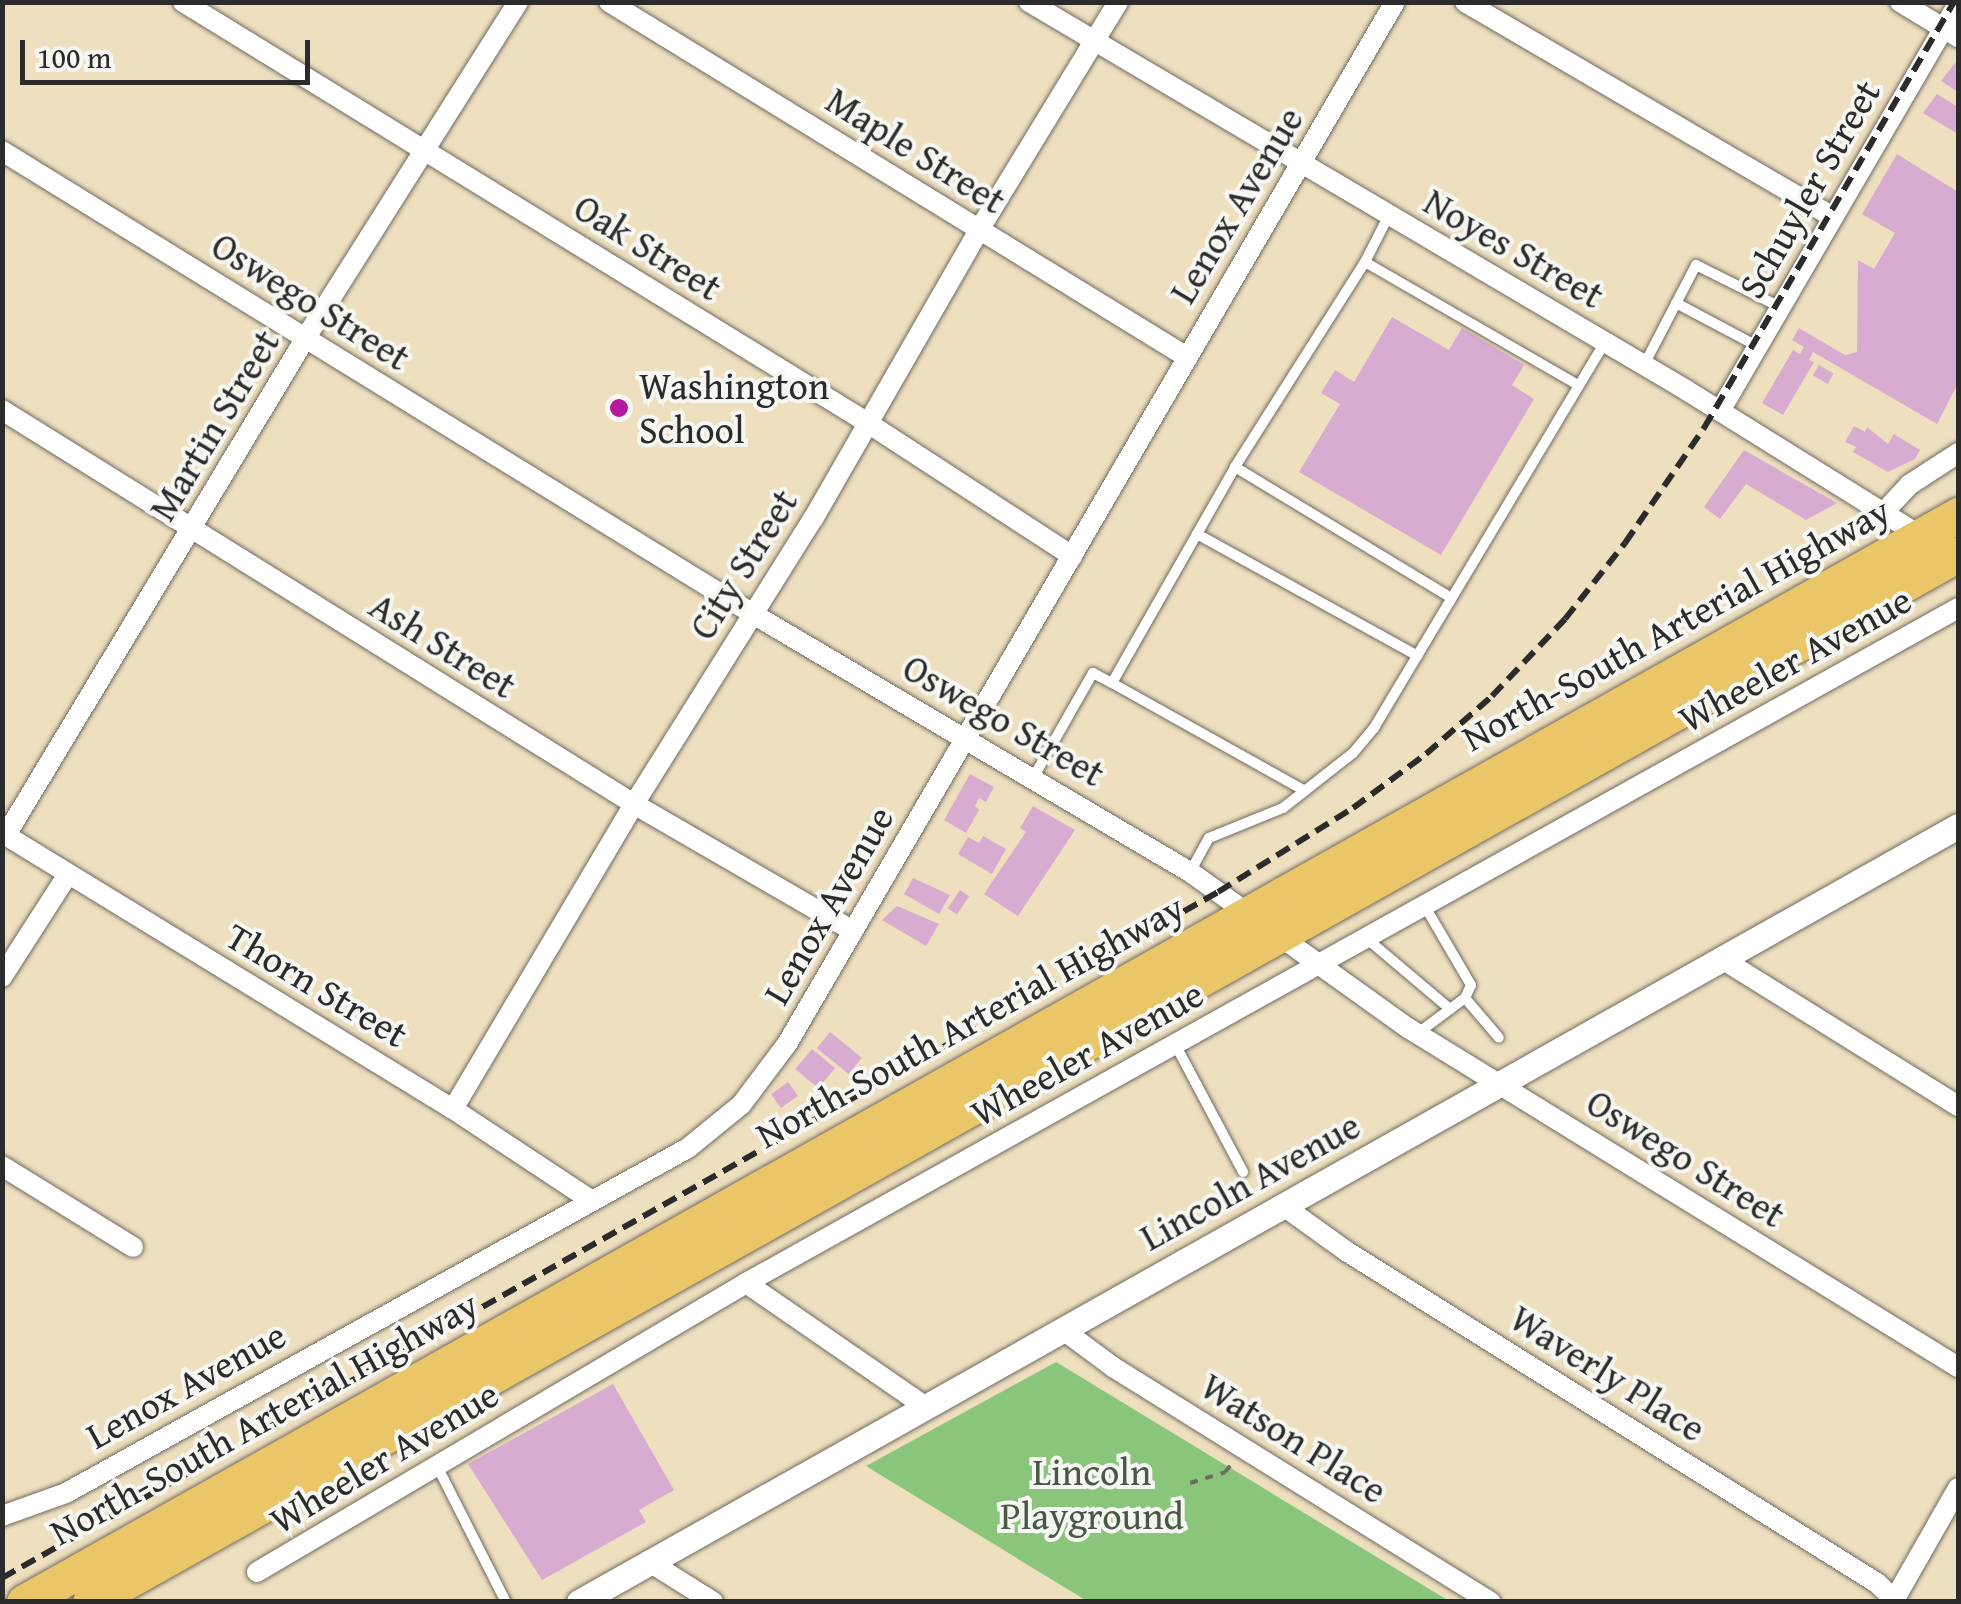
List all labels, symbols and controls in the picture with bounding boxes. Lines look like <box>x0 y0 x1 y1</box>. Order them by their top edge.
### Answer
scale bar <box>25 20 315 82</box>
text: 100 m <box>37 35 111 79</box>
street label: Schuyler Street <box>1728 72 1890 306</box>
street label: Maple Street <box>818 77 1014 223</box>
street label: Lenox Avenue <box>1160 99 1312 311</box>
street label: Noyes Street <box>1416 178 1612 318</box>
street label: Oak Street <box>566 184 730 310</box>
street label: Oswego Street <box>204 222 418 380</box>
street label: Martin Street <box>139 321 289 529</box>
place label: Washington School <box>639 363 829 452</box>
marker: Washington School <box>608 397 630 419</box>
street label: City Street <box>679 481 807 647</box>
street label: North-South Arterial Highway <box>1454 487 1898 761</box>
street label: Wheeler Avenue <box>1671 576 1919 742</box>
street label: Ash Street <box>361 582 525 708</box>
street label: Oswego Street <box>895 644 1113 796</box>
street label: Lenox Avenue <box>753 798 903 1012</box>
street label: North-South Arterial Highway <box>748 884 1192 1158</box>
street label: Thorn Street <box>218 913 416 1057</box>
street label: Wheeler Avenue <box>963 970 1211 1136</box>
street label: Oswego Street <box>1579 1079 1793 1237</box>
street label: Lincoln Avenue <box>1132 1102 1368 1260</box>
street label: North-South Arterial Highway <box>42 1281 486 1555</box>
street label: Waverly Place <box>1502 1295 1714 1451</box>
street label: Lenox Avenue <box>78 1312 294 1458</box>
street label: Watson Place <box>1193 1363 1395 1513</box>
street label: Wheeler Avenue <box>261 1371 507 1543</box>
park label: Lincoln Playground <box>1000 1449 1184 1538</box>

